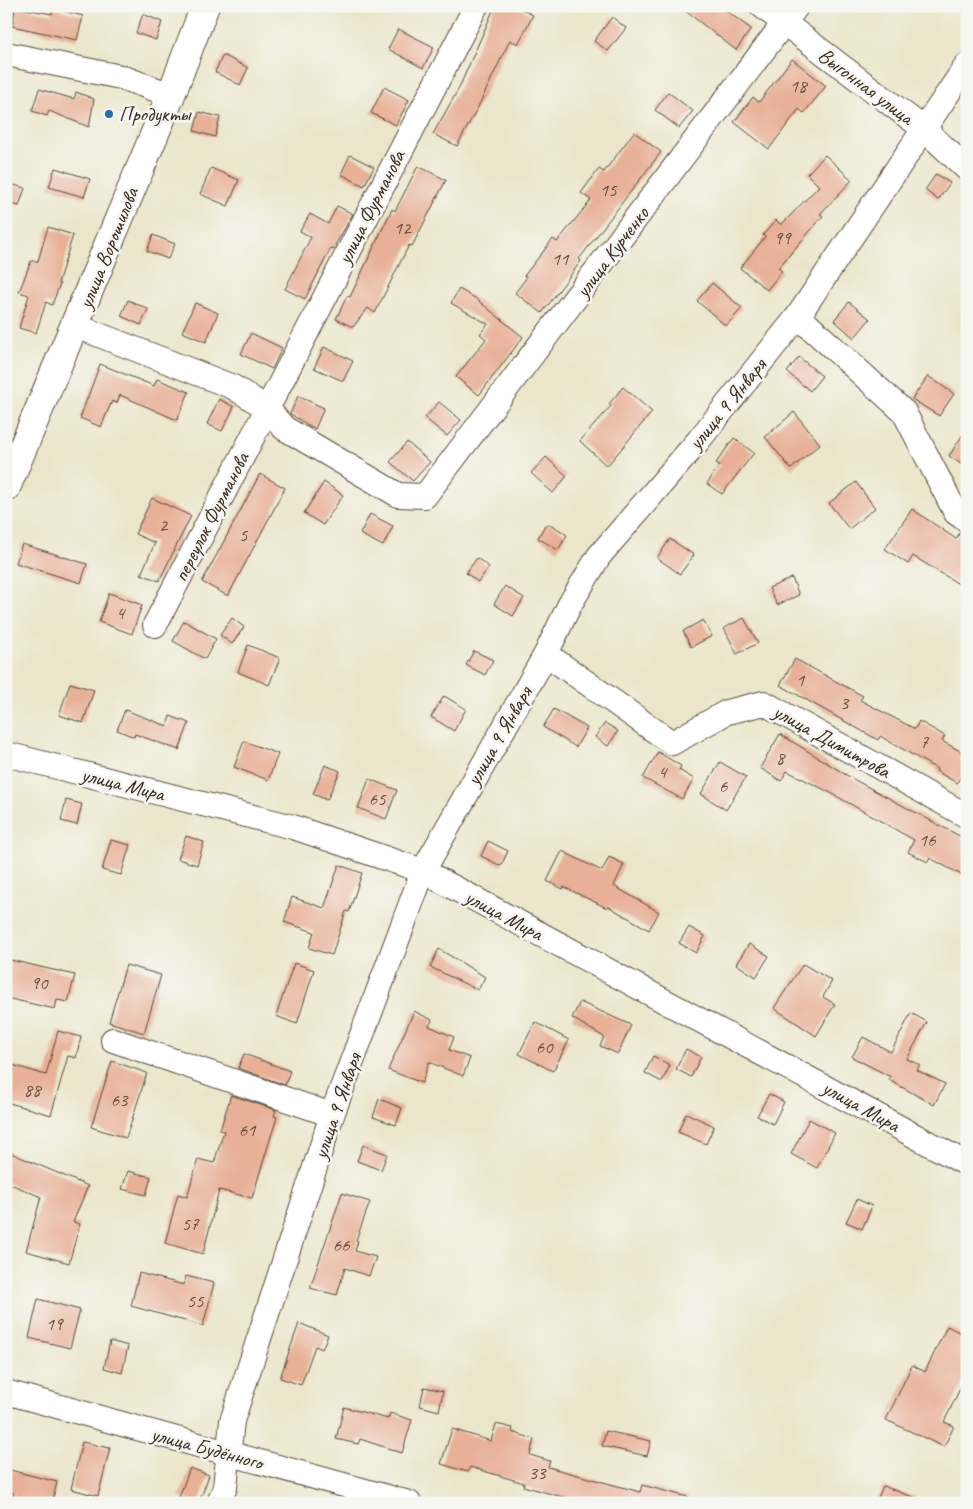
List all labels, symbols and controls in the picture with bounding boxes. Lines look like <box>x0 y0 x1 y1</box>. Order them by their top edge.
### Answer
street label: Выгонная улица <box>813 42 921 132</box>
house number: 18 <box>789 74 809 98</box>
place label: Продукты <box>119 101 192 127</box>
marker: Продукты <box>103 108 115 120</box>
street label: улица Фурманова <box>330 144 412 270</box>
house number: 15 <box>599 178 618 202</box>
street label: улица Ворошилова <box>71 182 145 314</box>
street label: улица Курченко <box>568 200 656 304</box>
house number: 12 <box>393 216 412 240</box>
house number: 99 <box>773 226 792 250</box>
house number: 11 <box>551 247 570 271</box>
street label: улица 9 Января <box>681 352 773 456</box>
street label: переулок Фурманова <box>167 447 255 586</box>
house number: 2 <box>159 513 169 537</box>
house number: 5 <box>239 523 249 547</box>
house number: 4 <box>116 601 127 625</box>
house number: 1 <box>796 668 806 692</box>
street label: улица 9 Января <box>459 681 538 792</box>
house number: 3 <box>840 691 850 715</box>
street label: улица Димитрова <box>767 697 897 785</box>
house number: 7 <box>920 730 930 754</box>
house number: 8 <box>776 746 787 770</box>
house number: 4 <box>658 760 669 784</box>
street label: улица Мира <box>77 761 169 807</box>
house number: 6 <box>719 774 729 798</box>
house number: 65 <box>368 787 387 811</box>
house number: 16 <box>918 828 937 852</box>
street label: улица Мира <box>459 883 549 947</box>
house number: 90 <box>30 971 49 995</box>
house number: 60 <box>535 1035 554 1059</box>
street label: улица 9 Января <box>306 1048 368 1164</box>
street label: улица Мира <box>816 1073 906 1139</box>
house number: 88 <box>23 1078 43 1102</box>
house number: 63 <box>110 1088 129 1112</box>
house number: 61 <box>238 1118 257 1142</box>
house number: 57 <box>181 1212 200 1236</box>
house number: 66 <box>332 1233 351 1257</box>
house number: 55 <box>186 1289 205 1313</box>
house number: 19 <box>45 1312 64 1336</box>
street label: улица Будённого <box>146 1420 268 1476</box>
house number: 33 <box>528 1461 547 1485</box>

